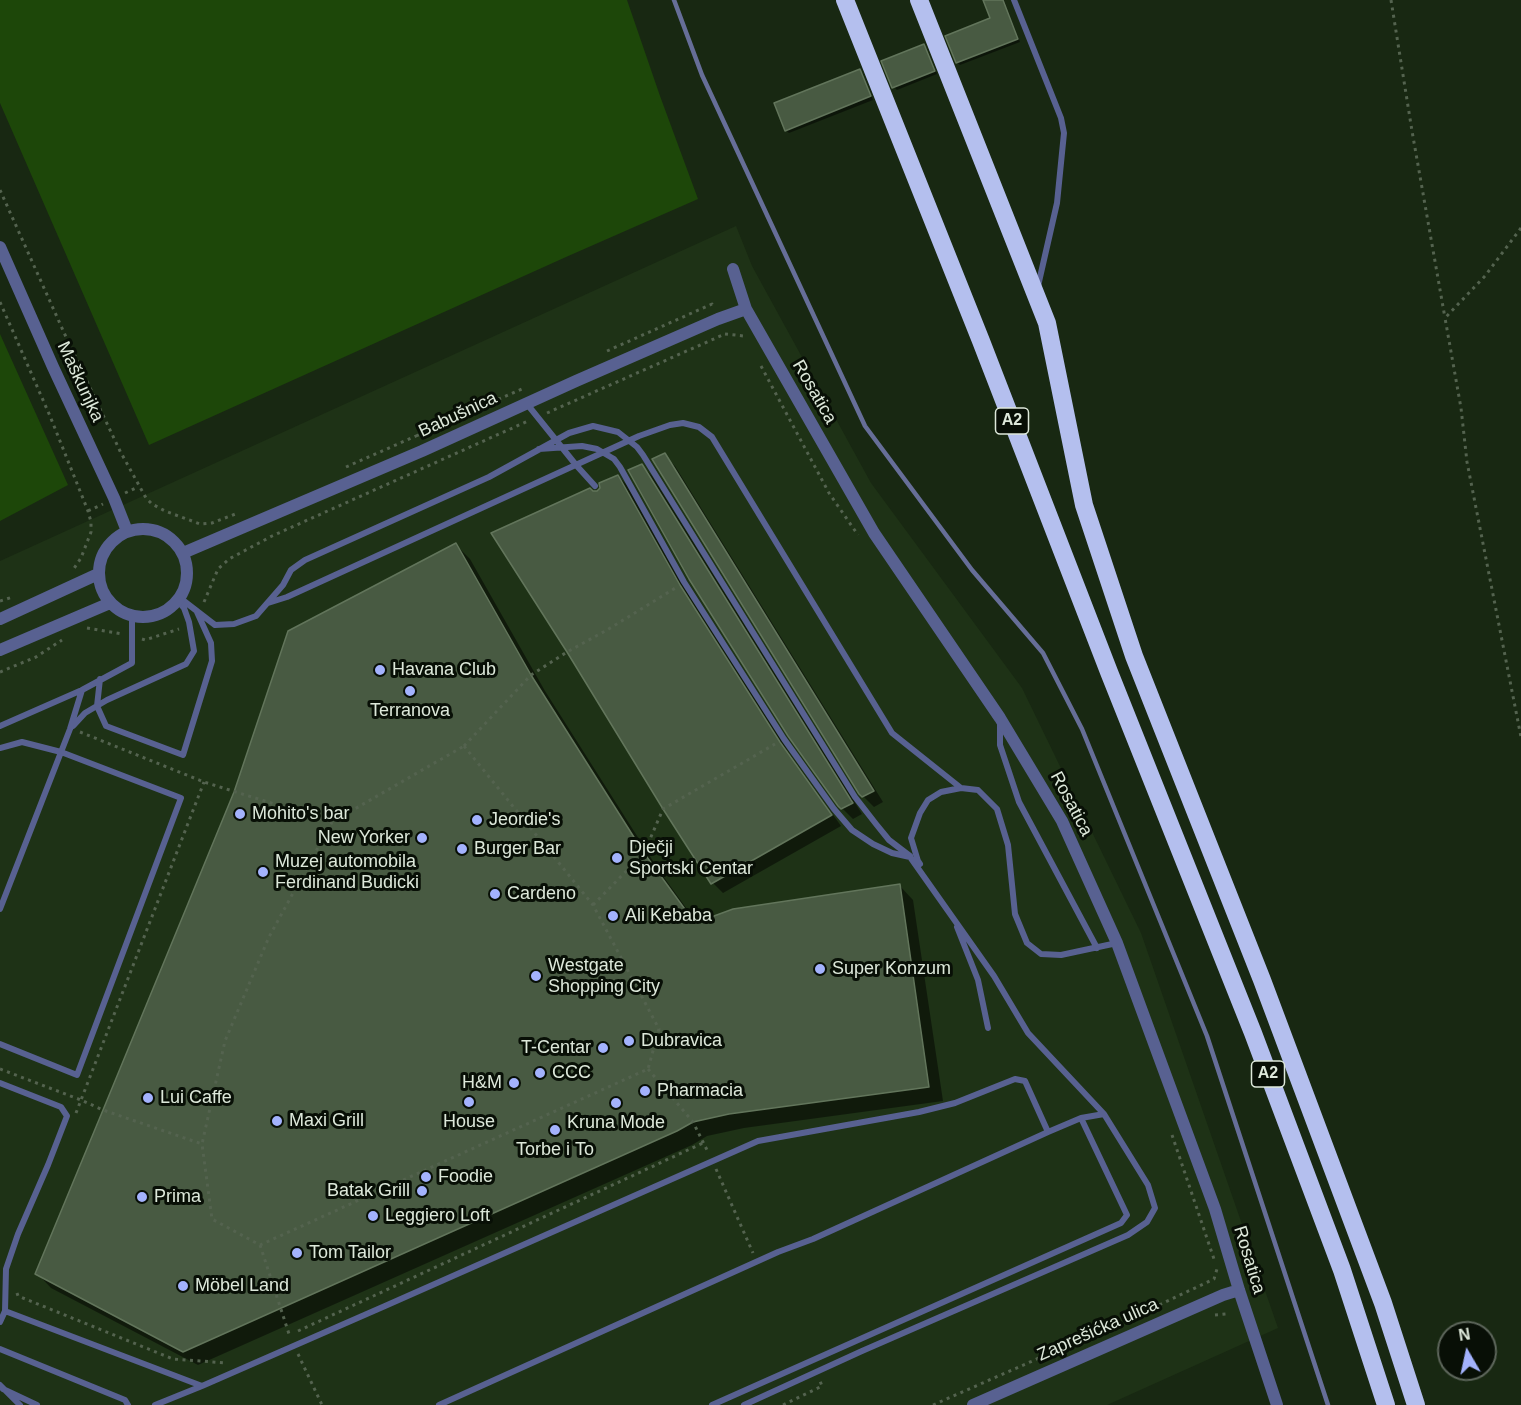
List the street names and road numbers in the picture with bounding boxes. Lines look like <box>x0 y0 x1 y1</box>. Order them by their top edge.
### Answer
street label: Maškunjka <box>52 338 108 426</box>
street label: Rosatica <box>787 356 841 428</box>
street label: Babušnica <box>415 387 501 443</box>
road number: A2 <box>996 408 1028 434</box>
street label: Rosatica <box>1045 768 1097 840</box>
road number: A2 <box>1252 1061 1284 1087</box>
street label: Rosatica <box>1228 1223 1270 1297</box>
street label: Zaprešićka ulica <box>1034 1294 1162 1366</box>

